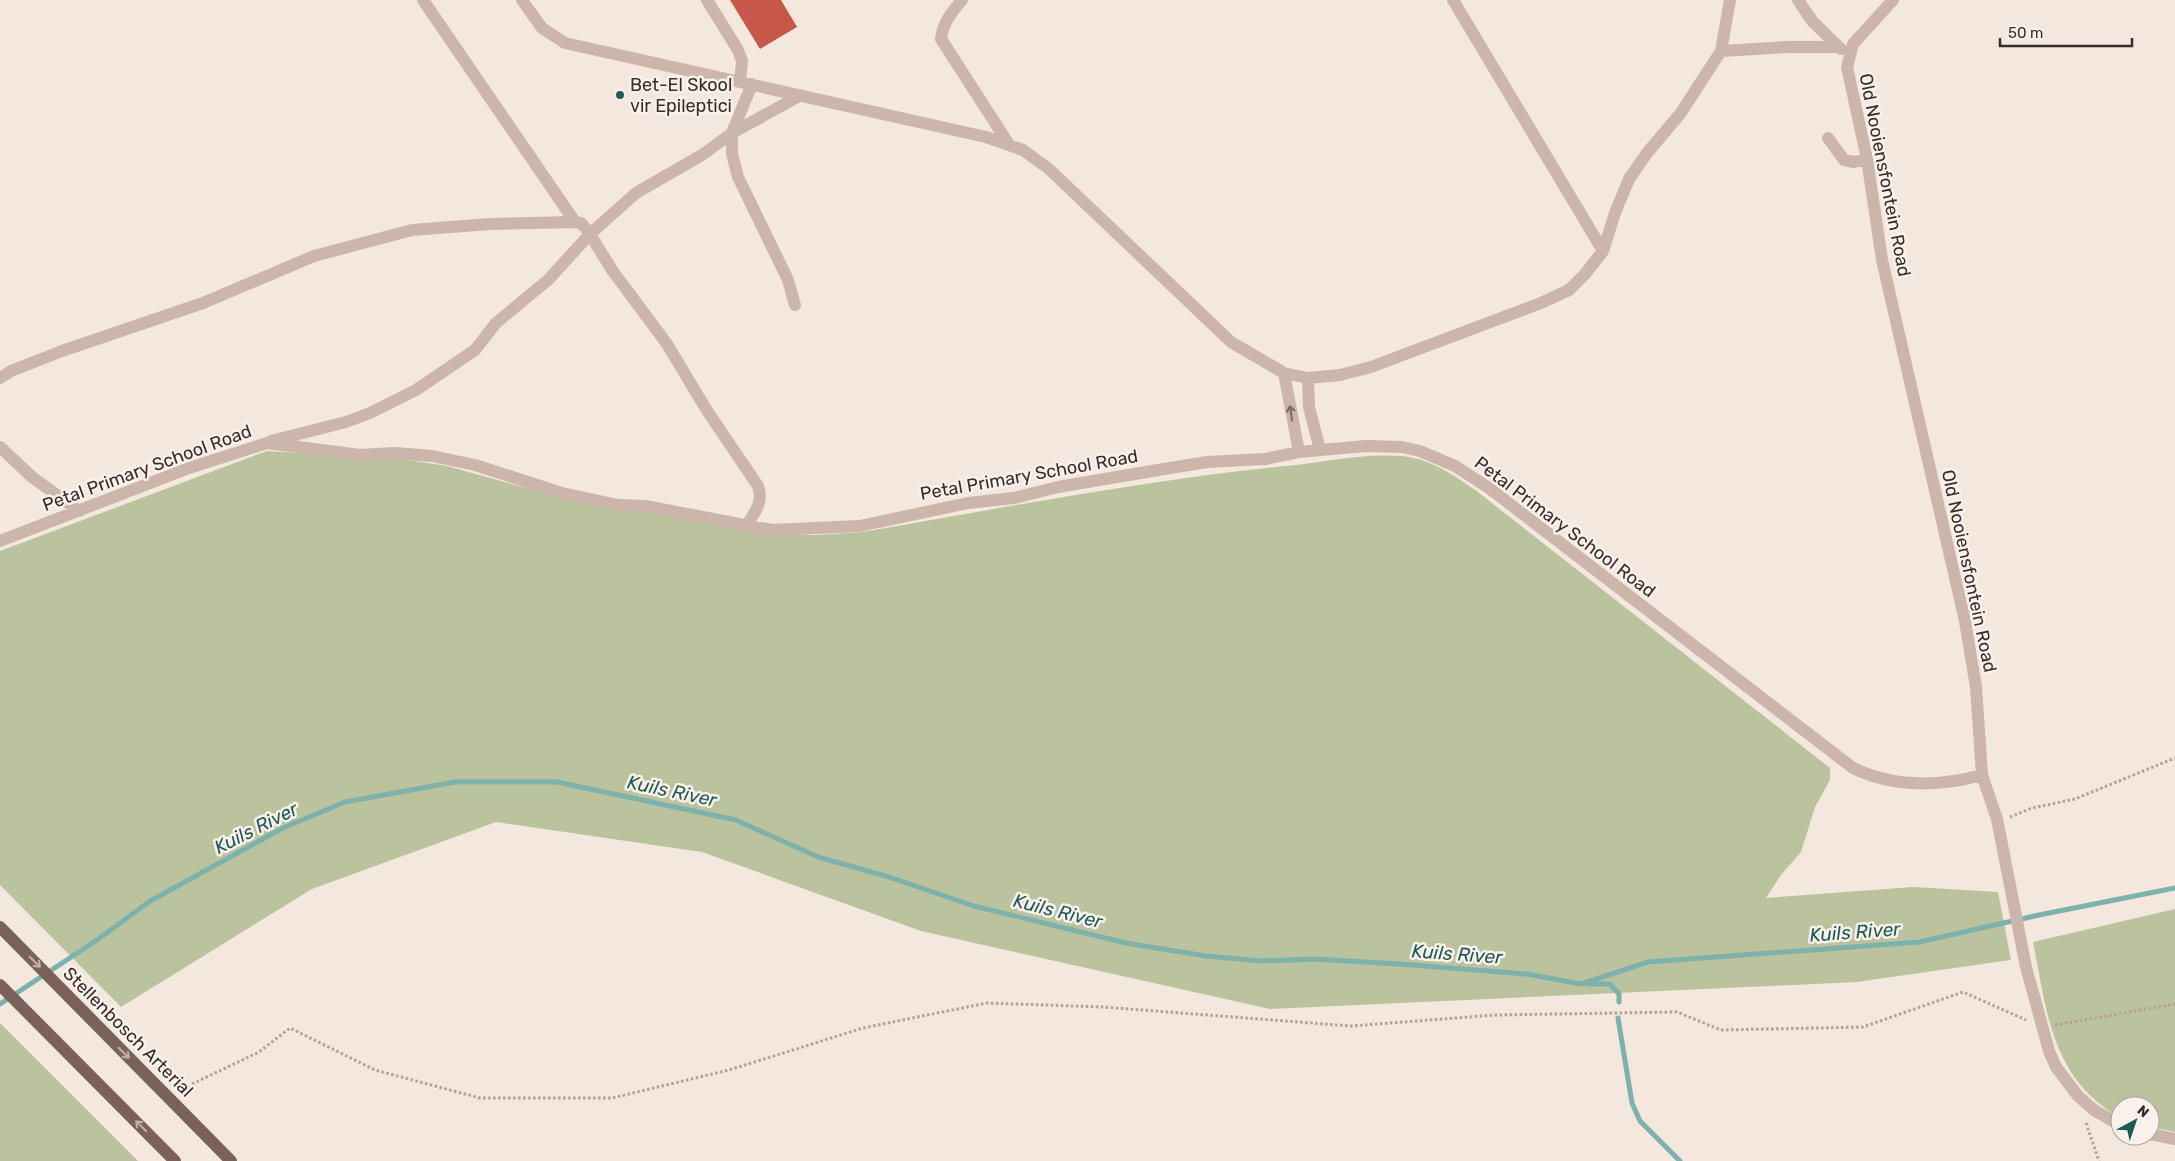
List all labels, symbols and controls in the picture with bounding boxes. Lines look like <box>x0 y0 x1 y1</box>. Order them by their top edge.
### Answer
scale bar <box>2000 15 2132 47</box>
text: 50 m <box>2008 24 2043 42</box>
street label: Old Nooiensfontein Road <box>1854 71 1916 279</box>
place label: Bet-El Skool vir Epileptici <box>630 74 732 117</box>
marker: Bet-El Skool vir Epileptici <box>614 89 626 101</box>
one-way arrow <box>1286 405 1296 421</box>
street label: Petal Primary School Road <box>39 420 255 516</box>
street label: Petal Primary School Road <box>918 445 1140 505</box>
street label: Petal Primary School Road <box>1470 452 1660 602</box>
street label: Old Nooiensfontein Road <box>1937 468 2001 674</box>
water label: Kuils River <box>625 770 720 812</box>
water label: Kuils River <box>210 797 302 859</box>
water label: Kuils River <box>1011 889 1106 933</box>
water label: Kuils River <box>1809 917 1902 947</box>
water label: Kuils River <box>1411 939 1504 969</box>
one-way arrow <box>29 956 41 968</box>
street label: Stellenbosch Arterial <box>58 962 198 1102</box>
one-way arrow <box>118 1047 131 1059</box>
north arrow <box>2110 1096 2160 1146</box>
text: N <box>2134 1102 2152 1121</box>
one-way arrow <box>135 1120 147 1133</box>

